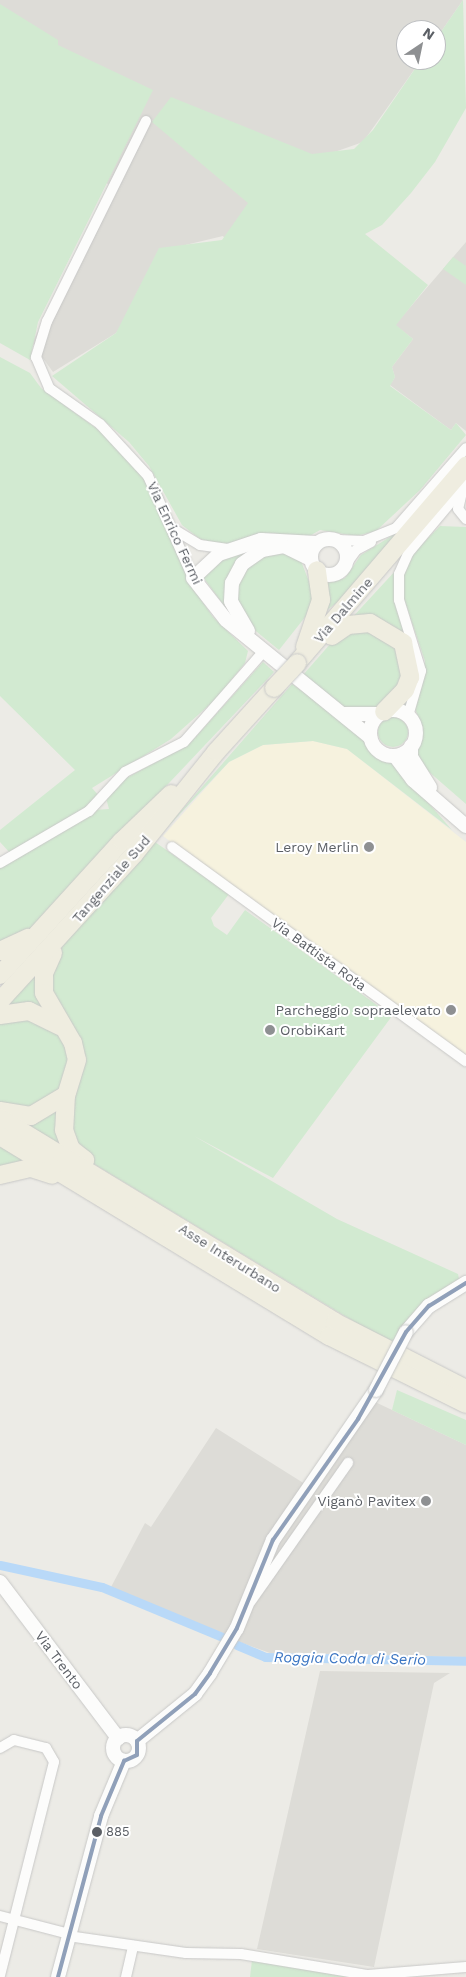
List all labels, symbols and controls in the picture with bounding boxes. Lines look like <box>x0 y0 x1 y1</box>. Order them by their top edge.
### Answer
north arrow <box>396 20 446 70</box>
text: N <box>420 24 438 43</box>
street label: Via Enrico Fermi <box>144 479 206 587</box>
street label: Via Dalmine <box>310 574 376 646</box>
street label: Tangenziale Sud <box>68 832 154 926</box>
place label: Leroy Merlin <box>275 839 359 855</box>
marker: Leroy Merlin <box>363 841 375 853</box>
street label: Via Battista Rota <box>268 914 370 994</box>
place label: Parcheggio sopraelevato <box>275 1002 441 1018</box>
marker: Parcheggio sopraelevato <box>445 1004 457 1016</box>
place label: OrobiKart <box>280 1022 345 1038</box>
marker: OrobiKart <box>264 1024 276 1036</box>
street label: Asse Interurbano <box>176 1220 284 1296</box>
place label: Viganò Pavitex <box>318 1493 416 1509</box>
marker: Viganò Pavitex <box>420 1495 432 1507</box>
street label: Via Trento <box>31 1627 87 1693</box>
water label: Roggia Coda di Serio <box>274 1649 426 1669</box>
place label: 885 <box>106 1824 130 1840</box>
marker: 885 <box>92 1827 102 1837</box>

